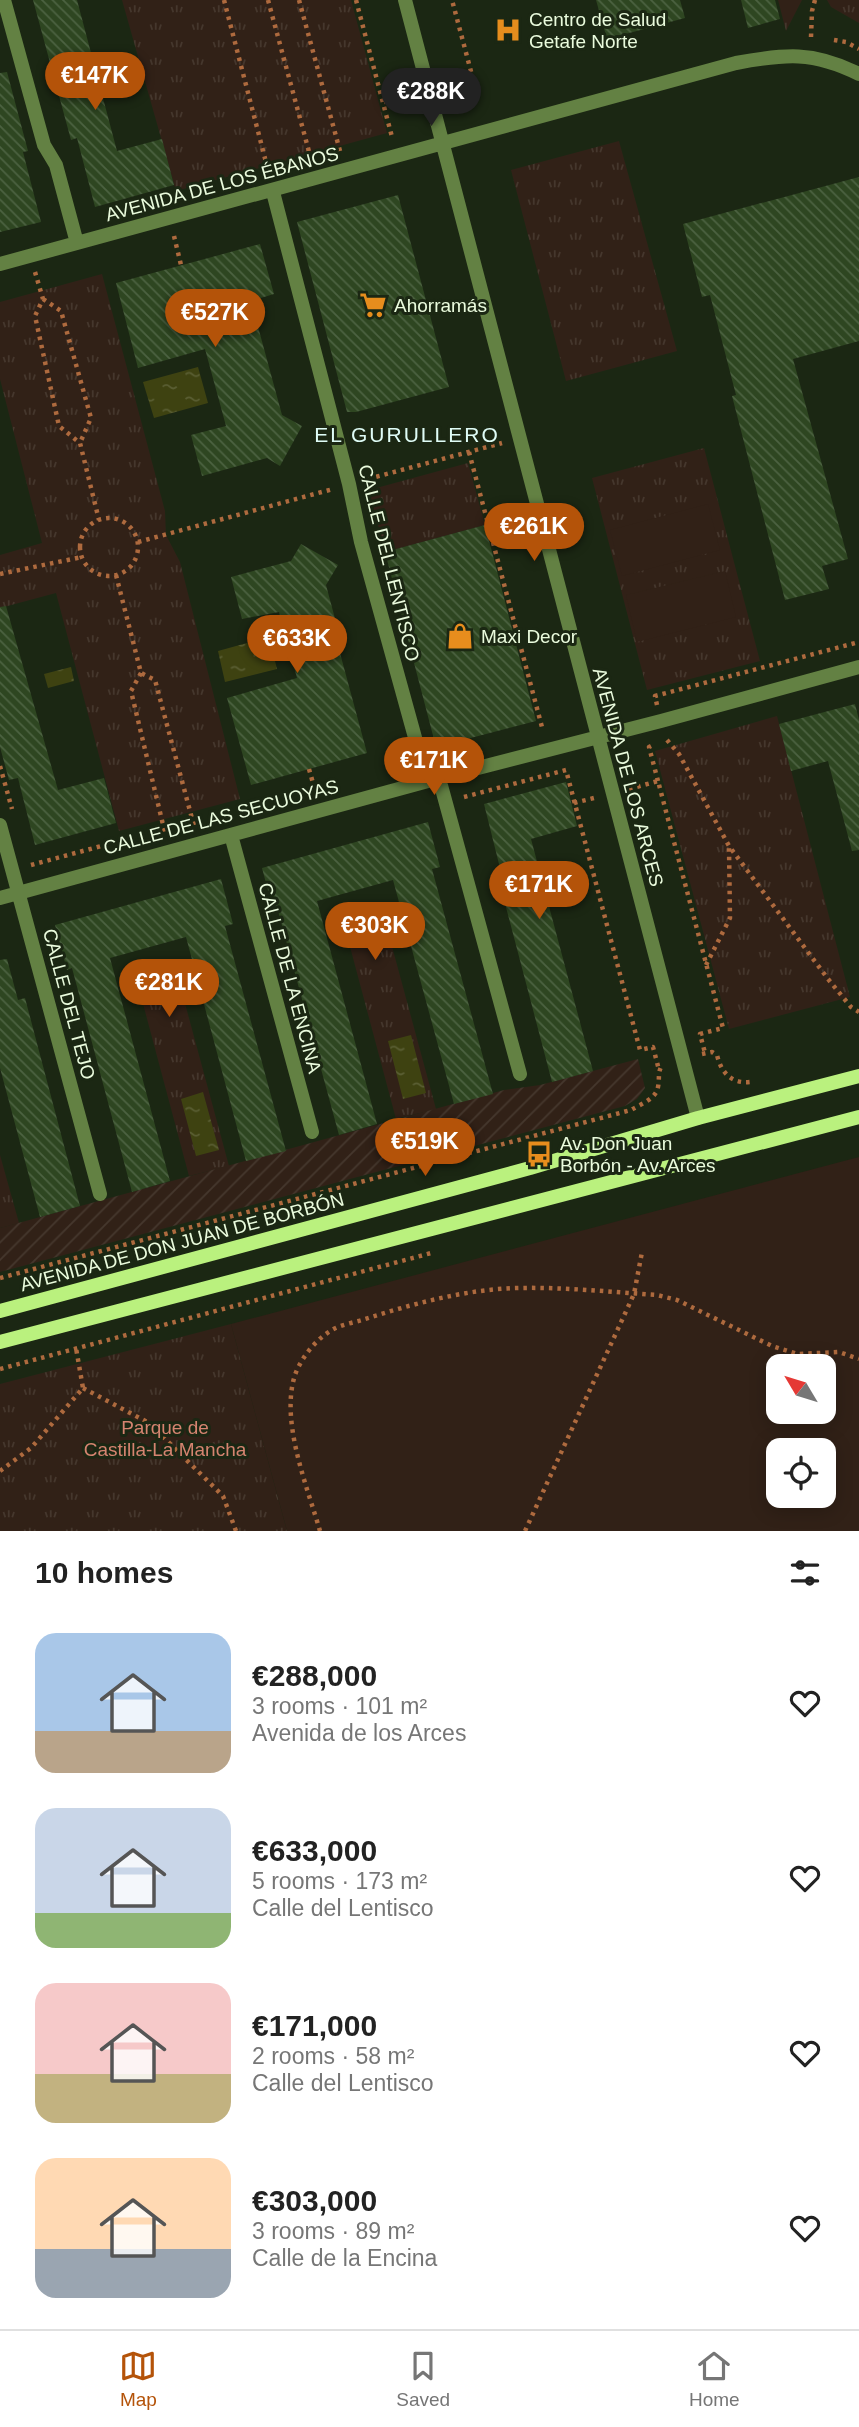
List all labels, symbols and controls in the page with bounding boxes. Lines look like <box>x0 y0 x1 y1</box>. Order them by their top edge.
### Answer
place label: Centro de Salud Getafe Norte <box>529 9 666 52</box>
hospital icon: Centro de Salud Getafe Norte <box>493 15 523 45</box>
pin: €147K <box>46 52 144 112</box>
text: €147K <box>61 62 129 88</box>
pin: €288K <box>382 68 480 128</box>
text: €288K <box>397 78 465 104</box>
street label: AVENIDA DE LOS ÉBANOS <box>103 143 341 225</box>
pin: €527K <box>166 290 264 349</box>
supermarket icon: Ahorramás <box>358 290 388 320</box>
place label: Ahorramás <box>394 295 487 316</box>
text: €527K <box>181 299 249 325</box>
district label: EL GURULLERO <box>314 423 500 446</box>
street label: CALLE DEL LENTISCO <box>354 462 424 664</box>
pin: €261K <box>485 504 583 563</box>
text: €261K <box>500 513 568 539</box>
pin: €633K <box>248 616 346 675</box>
shop icon: Maxi Decor <box>445 621 475 651</box>
text: €633K <box>263 625 331 651</box>
place label: Maxi Decor <box>481 626 578 647</box>
street label: AVENIDA DE LOS ARCES <box>589 665 667 889</box>
pin: €171K <box>385 738 483 797</box>
text: €171K <box>400 747 468 773</box>
street label: CALLE DE LAS SECUOYAS <box>101 775 341 859</box>
pin: €171K <box>490 862 588 921</box>
text: €171K <box>505 871 573 897</box>
street label: CALLE DE LA ENCINA <box>254 880 326 1076</box>
pin: €303K <box>326 902 424 962</box>
text: €303K <box>341 912 409 938</box>
street label: CALLE DEL TEJO <box>39 926 99 1082</box>
pin: €281K <box>120 960 218 1019</box>
text: €281K <box>135 969 203 995</box>
pin: €519K <box>376 1118 474 1178</box>
text: €519K <box>391 1128 459 1154</box>
place label: Av. Don Juan Borbón - Av. Arces <box>560 1133 716 1176</box>
bus stop icon: Av. Don Juan Borbón - Av. Arces <box>524 1139 554 1169</box>
street label: AVENIDA DE DON JUAN DE BORBÓN <box>18 1189 346 1295</box>
north arrow <box>766 1354 836 1424</box>
map controls <box>766 1354 836 1508</box>
park label: Parque de Castilla-La Mancha <box>84 1417 247 1460</box>
button: locate <box>766 1438 836 1508</box>
icon: filters <box>786 1554 824 1592</box>
text: 10 homes <box>35 1556 173 1589</box>
text: €288,000 <box>252 1659 377 1692</box>
icon: home <box>91 1661 175 1745</box>
icon: heart <box>786 1684 824 1722</box>
text: 3 rooms · 101 m² <box>252 1693 427 1719</box>
text: Avenida de los Arces <box>252 1720 466 1746</box>
text: €633,000 <box>252 1834 377 1867</box>
icon: home <box>91 1836 175 1920</box>
icon: heart <box>786 1859 824 1897</box>
text: 5 rooms · 173 m² <box>252 1868 427 1894</box>
text: Calle del Lentisco <box>252 1895 434 1921</box>
text: €171,000 <box>252 2009 377 2042</box>
icon: home <box>91 2011 175 2095</box>
icon: heart <box>786 2034 824 2072</box>
text: 2 rooms · 58 m² <box>252 2043 414 2069</box>
text: Calle del Lentisco <box>252 2070 434 2096</box>
text: €303,000 <box>252 2184 377 2217</box>
icon: home <box>91 2186 175 2270</box>
icon: heart <box>786 2209 824 2247</box>
text: 3 rooms · 89 m² <box>252 2218 414 2244</box>
text: Calle de la Encina <box>252 2245 437 2271</box>
tab: Map <box>119 2347 157 2411</box>
tab: Saved <box>396 2347 450 2411</box>
tab: Home <box>689 2347 740 2411</box>

